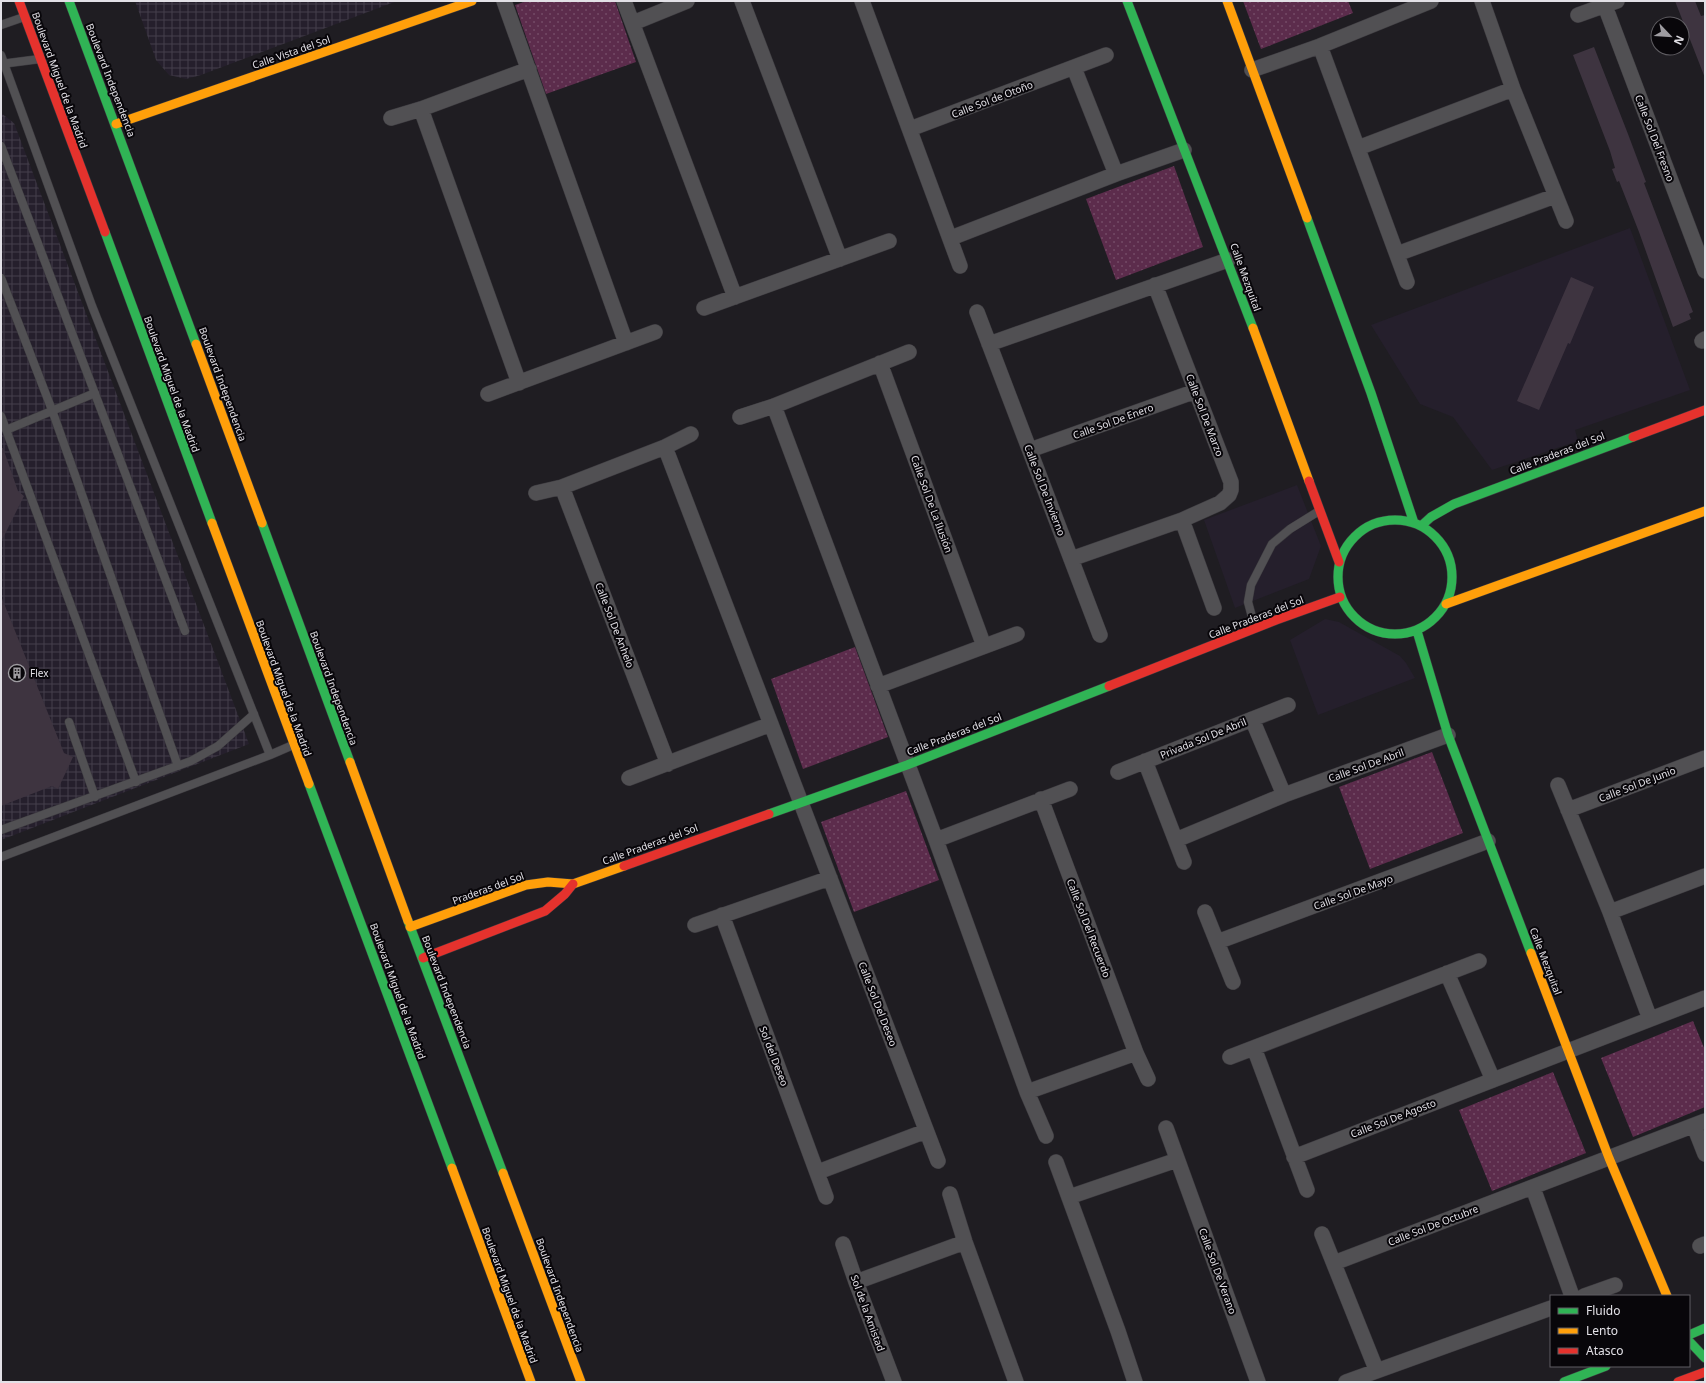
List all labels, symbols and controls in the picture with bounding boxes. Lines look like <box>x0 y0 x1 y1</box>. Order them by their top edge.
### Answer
street label: Boulevard Miguel de la Madrid <box>29 10 91 150</box>
north arrow <box>1650 16 1690 56</box>
street label: Boulevard Independencia <box>83 21 139 139</box>
street label: Calle Vista del Sol <box>250 32 332 72</box>
text: N <box>1671 33 1688 48</box>
street label: Calle Sol de Otoño <box>949 77 1035 121</box>
street label: Calle Sol Del Fresno <box>1632 93 1678 183</box>
street label: Calle Mezquital <box>1227 241 1265 313</box>
street label: Boulevard Miguel de la Madrid <box>141 314 203 454</box>
street label: Boulevard Independencia <box>196 325 250 443</box>
street label: Calle Sol De Marzo <box>1183 372 1227 458</box>
street label: Calle Sol De Enero <box>1071 400 1155 442</box>
street label: Calle Praderas del Sol <box>1507 428 1607 478</box>
street label: Calle Sol De Invierno <box>1021 442 1069 538</box>
street label: Calle Sol De La Ilusión <box>908 453 956 555</box>
street label: Calle Sol De Anhelo <box>592 580 638 670</box>
street label: Calle Praderas del Sol <box>1206 592 1306 642</box>
street label: Boulevard Miguel de la Madrid <box>253 618 315 758</box>
street label: Boulevard Independencia <box>307 629 361 747</box>
building icon: Flex <box>7 663 27 683</box>
place label: Flex <box>30 666 49 680</box>
street label: Calle Praderas del Sol <box>904 709 1004 759</box>
street label: Privada Sol De Abril <box>1158 714 1248 762</box>
street label: Calle Sol De Abril <box>1326 745 1406 785</box>
street label: Calle Sol De Junio <box>1597 763 1677 805</box>
street label: Calle Praderas del Sol <box>600 820 700 868</box>
street label: Praderas del Sol <box>450 869 526 907</box>
street label: Calle Sol De Mayo <box>1311 871 1395 913</box>
street label: Calle Sol Del Recuerdo <box>1064 877 1114 979</box>
street label: Boulevard Miguel de la Madrid <box>367 921 429 1061</box>
street label: Calle Mezquital <box>1527 925 1565 997</box>
street label: Boulevard Independencia <box>419 933 475 1051</box>
street label: Calle Sol Del Deseo <box>855 960 901 1048</box>
street label: Sol del Deseo <box>756 1024 792 1088</box>
street label: Calle Sol De Agosto <box>1348 1095 1438 1141</box>
street label: Calle Sol De Octubre <box>1386 1201 1481 1249</box>
street label: Boulevard Miguel de la Madrid <box>479 1225 541 1365</box>
street label: Calle Sol De Verano <box>1196 1226 1240 1316</box>
street label: Boulevard Independencia <box>533 1236 587 1354</box>
street label: Sol de la Amistad <box>848 1273 888 1353</box>
legend <box>1550 1295 1690 1367</box>
text: Fluido <box>1586 1302 1620 1319</box>
text: Lento <box>1586 1322 1618 1339</box>
text: Atasco <box>1586 1342 1624 1359</box>

